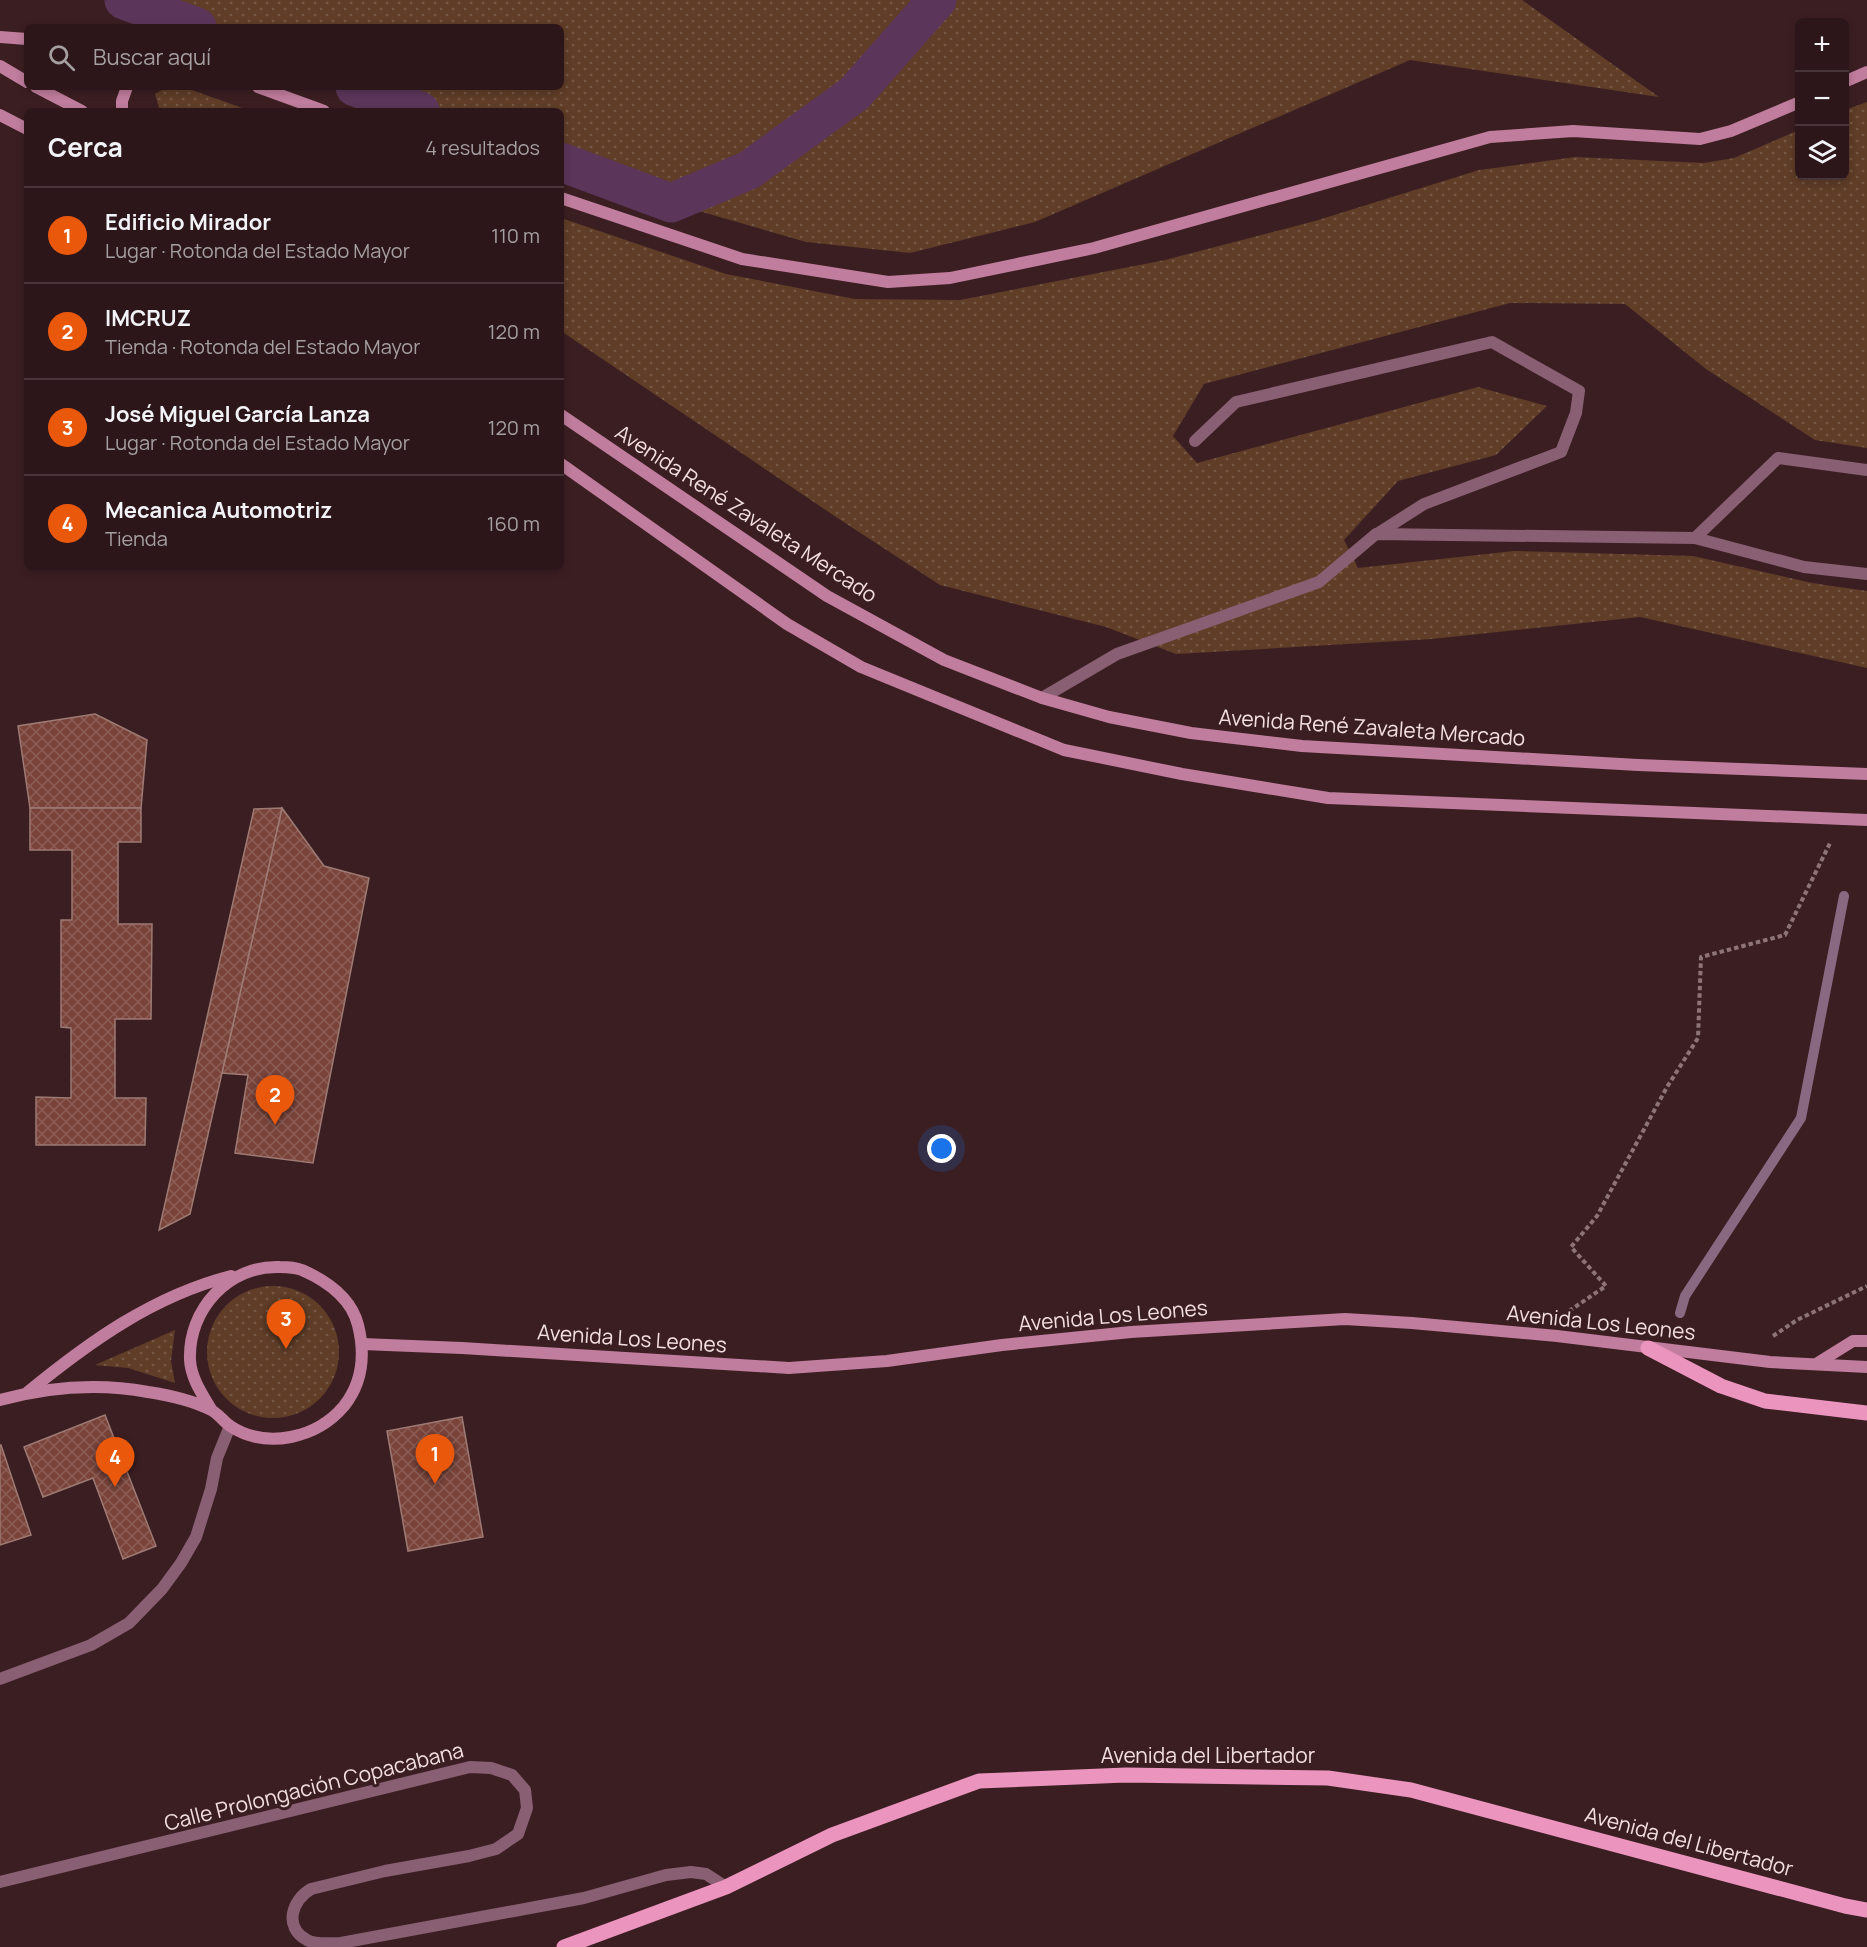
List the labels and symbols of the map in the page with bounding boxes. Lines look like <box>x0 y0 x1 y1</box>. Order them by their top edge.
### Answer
street label: Avenida René Zavaleta Mercado <box>610 418 883 609</box>
street label: Avenida René Zavaleta Mercado <box>1218 702 1526 752</box>
pin: 2 <box>256 1076 294 1125</box>
your location <box>927 1134 956 1163</box>
street label: Avenida Los Leones <box>1017 1293 1209 1337</box>
street label: Avenida Los Leones <box>1505 1298 1697 1346</box>
pin: 3 <box>266 1300 306 1349</box>
street label: Avenida Los Leones <box>536 1317 728 1359</box>
pin: 1 <box>416 1434 454 1484</box>
pin: 4 <box>96 1438 134 1487</box>
street label: Calle Prolongación Copacabana <box>161 1735 466 1837</box>
street label: Avenida del Libertador <box>1101 1741 1316 1769</box>
street label: Avenida del Libertador <box>1582 1800 1797 1882</box>

